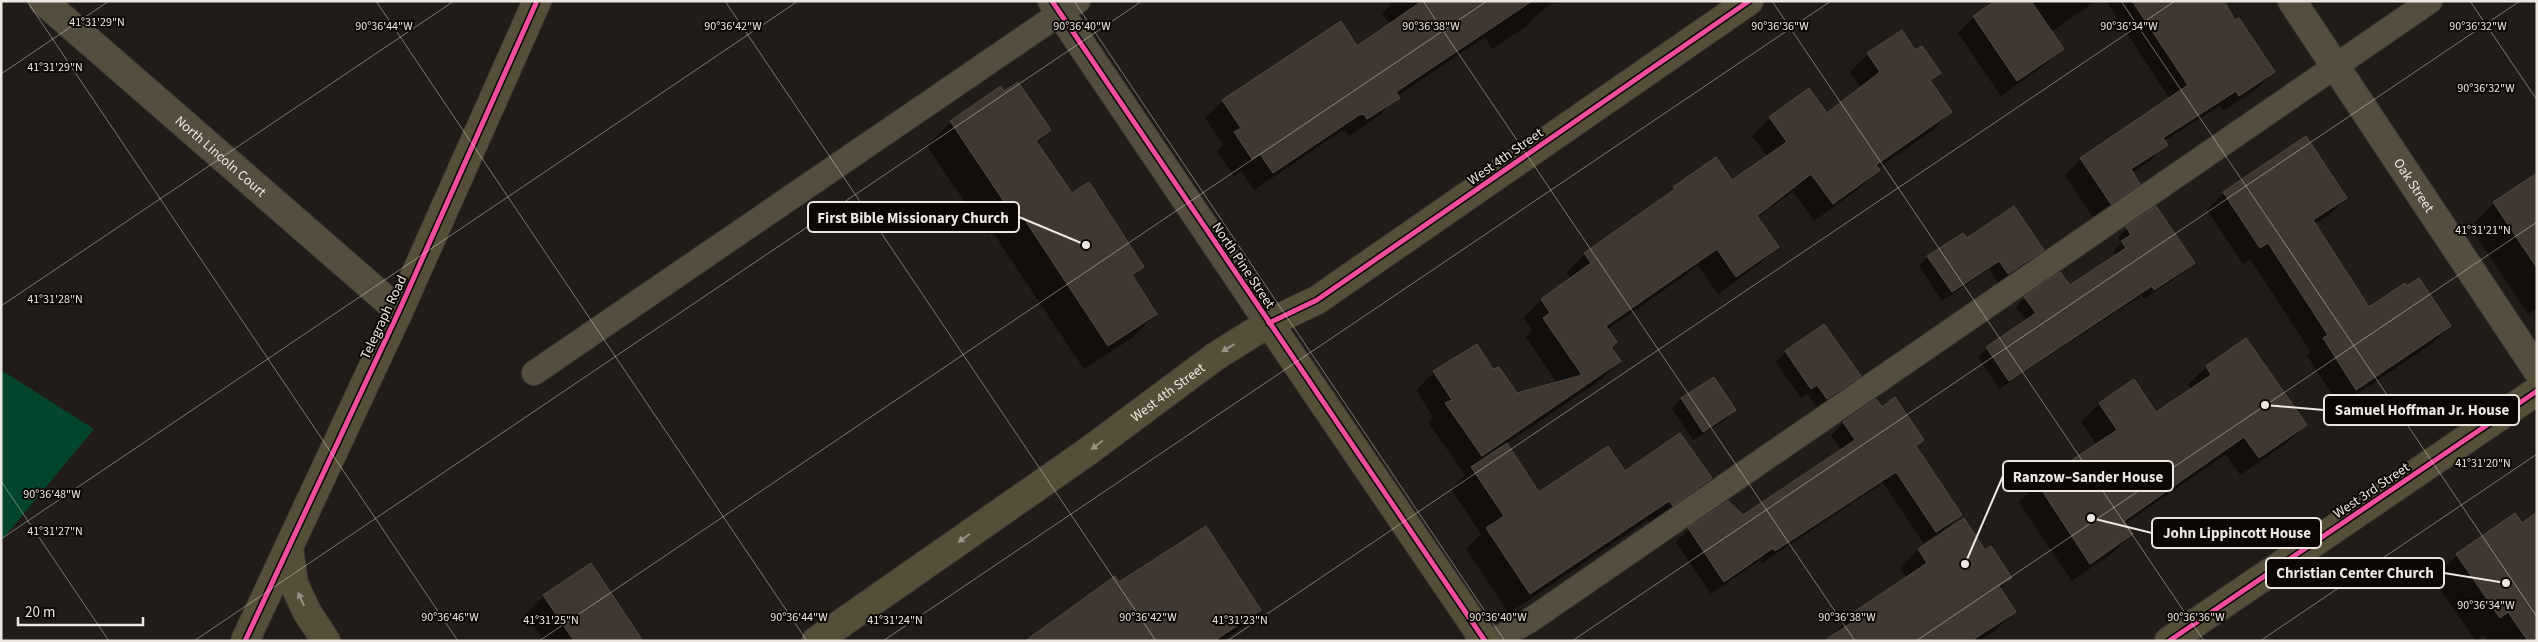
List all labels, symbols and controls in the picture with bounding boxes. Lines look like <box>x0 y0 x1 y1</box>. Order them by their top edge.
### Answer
text: 41°31'29"N <box>69 14 125 31</box>
text: 90°36'44"W <box>355 18 413 35</box>
text: 90°36'42"W <box>704 18 762 35</box>
text: 90°36'40"W <box>1053 18 1111 35</box>
text: 90°36'38"W <box>1402 18 1460 35</box>
text: 90°36'36"W <box>1751 18 1809 35</box>
text: 90°36'34"W <box>2100 18 2158 35</box>
text: 90°36'32"W <box>2449 18 2507 35</box>
text: 41°31'29"N <box>27 59 83 76</box>
text: 90°36'32"W <box>2457 80 2515 97</box>
street label: North Lincoln Court <box>170 111 271 202</box>
street label: West 4th Street <box>1464 123 1548 190</box>
street label: Oak Street <box>2388 155 2439 217</box>
callout: First Bible Missionary Church <box>808 202 1019 232</box>
text: First Bible Missionary Church <box>817 208 1009 229</box>
street label: North Pine Street <box>1207 218 1280 313</box>
text: 41°31'21"N <box>2455 222 2511 239</box>
street label: Telegraph Road <box>356 272 412 363</box>
text: 41°31'28"N <box>27 291 83 308</box>
one-way arrow <box>1221 344 1234 353</box>
street label: West 4th Street <box>1127 358 1210 427</box>
callout: Samuel Hoffman Jr. House <box>2324 395 2519 425</box>
text: Samuel Hoffman Jr. House <box>2335 400 2509 421</box>
one-way arrow <box>1090 440 1104 450</box>
text: 41°31'20"N <box>2455 455 2511 472</box>
street label: West 3rd Street <box>2329 458 2414 524</box>
callout: Ranzow–Sander House <box>2003 461 2173 491</box>
text: Ranzow–Sander House <box>2013 467 2163 488</box>
text: 90°36'48"W <box>23 486 81 503</box>
callout: John Lippincott House <box>2152 518 2321 548</box>
text: 41°31'27"N <box>27 523 83 540</box>
text: John Lippincott House <box>2163 523 2311 544</box>
one-way arrow <box>957 533 971 543</box>
callout: Christian Center Church <box>2266 558 2444 588</box>
text: Christian Center Church <box>2276 563 2434 584</box>
one-way arrow <box>296 592 304 606</box>
scale bar <box>18 594 142 626</box>
text: 90°36'34"W <box>2457 597 2515 614</box>
text: 20 m <box>25 602 55 623</box>
text: 90°36'46"W <box>421 609 479 626</box>
text: 90°36'44"W <box>770 609 828 626</box>
text: 90°36'42"W <box>1119 609 1177 626</box>
text: 90°36'40"W <box>1469 609 1527 626</box>
text: 90°36'38"W <box>1818 609 1876 626</box>
text: 90°36'36"W <box>2167 609 2225 626</box>
text: 41°31'25"N <box>523 612 579 629</box>
text: 41°31'24"N <box>867 612 923 629</box>
text: 41°31'23"N <box>1212 612 1268 629</box>

